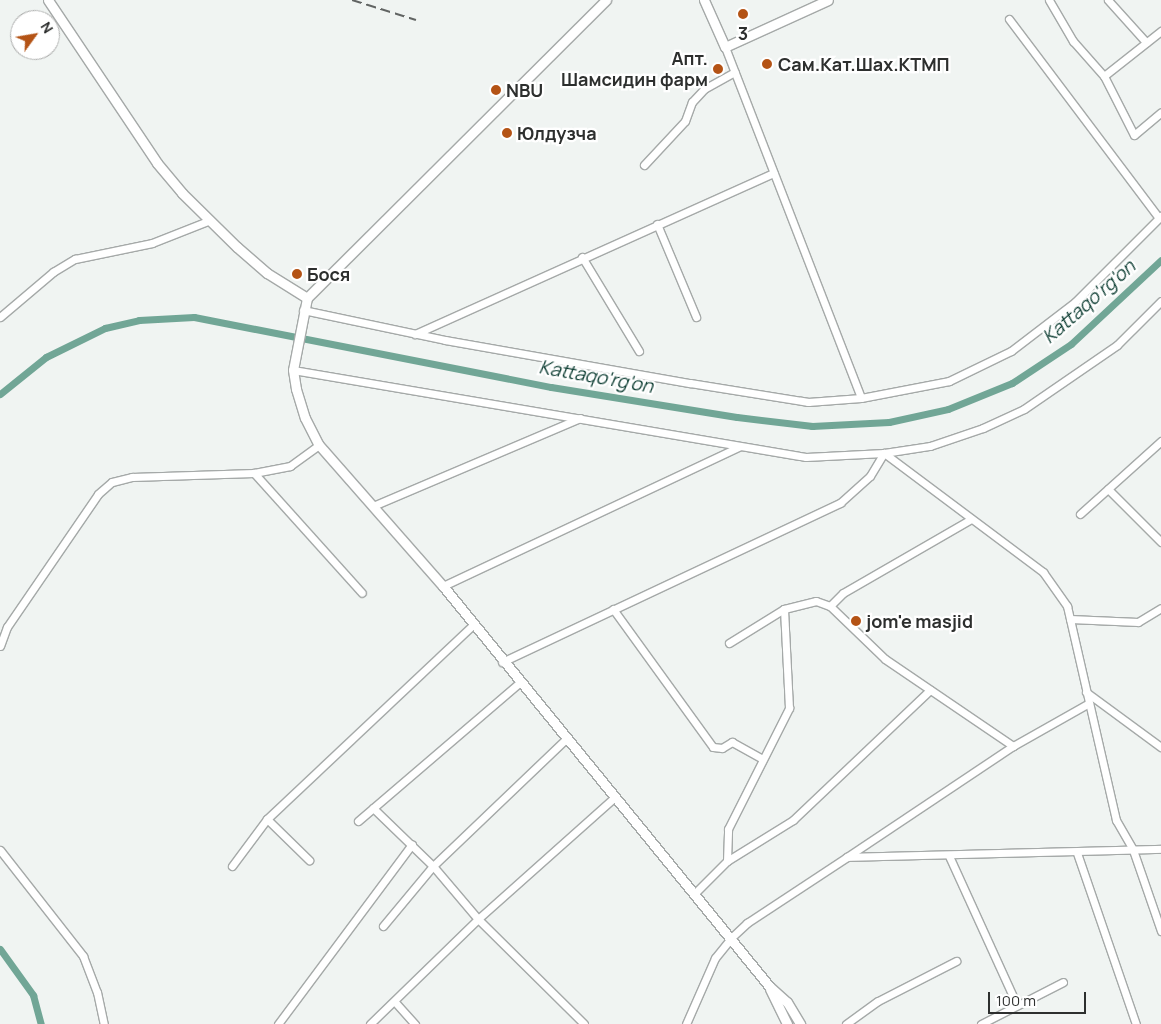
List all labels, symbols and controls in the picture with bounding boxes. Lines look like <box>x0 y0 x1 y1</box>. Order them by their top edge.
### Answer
marker: 3 <box>737 8 749 20</box>
north arrow <box>10 10 60 60</box>
text: N <box>37 18 58 37</box>
place label: 3 <box>738 22 748 44</box>
place label: Апт. Шамсидин фарм <box>561 48 708 90</box>
place label: Сам.Кат.Шах.КТМП <box>778 53 950 75</box>
marker: Сам.Кат.Шах.КТМП <box>760 57 774 71</box>
marker: Апт. Шамсидин фарм <box>712 63 724 75</box>
place label: NBU <box>506 79 543 101</box>
marker: NBU <box>490 84 502 96</box>
place label: Юлдузча <box>517 122 596 144</box>
marker: Юлдузча <box>501 127 513 139</box>
water label: Kattaqo'rg'on <box>1038 256 1140 348</box>
place label: Бося <box>307 263 350 285</box>
marker: Бося <box>291 268 303 280</box>
water label: Kattaqo'rg'on <box>537 356 655 398</box>
place label: jom'e masjid <box>866 610 973 632</box>
marker: jom'e masjid <box>850 615 862 627</box>
scale bar <box>991 982 1088 1014</box>
text: 100 m <box>996 990 1036 1011</box>

